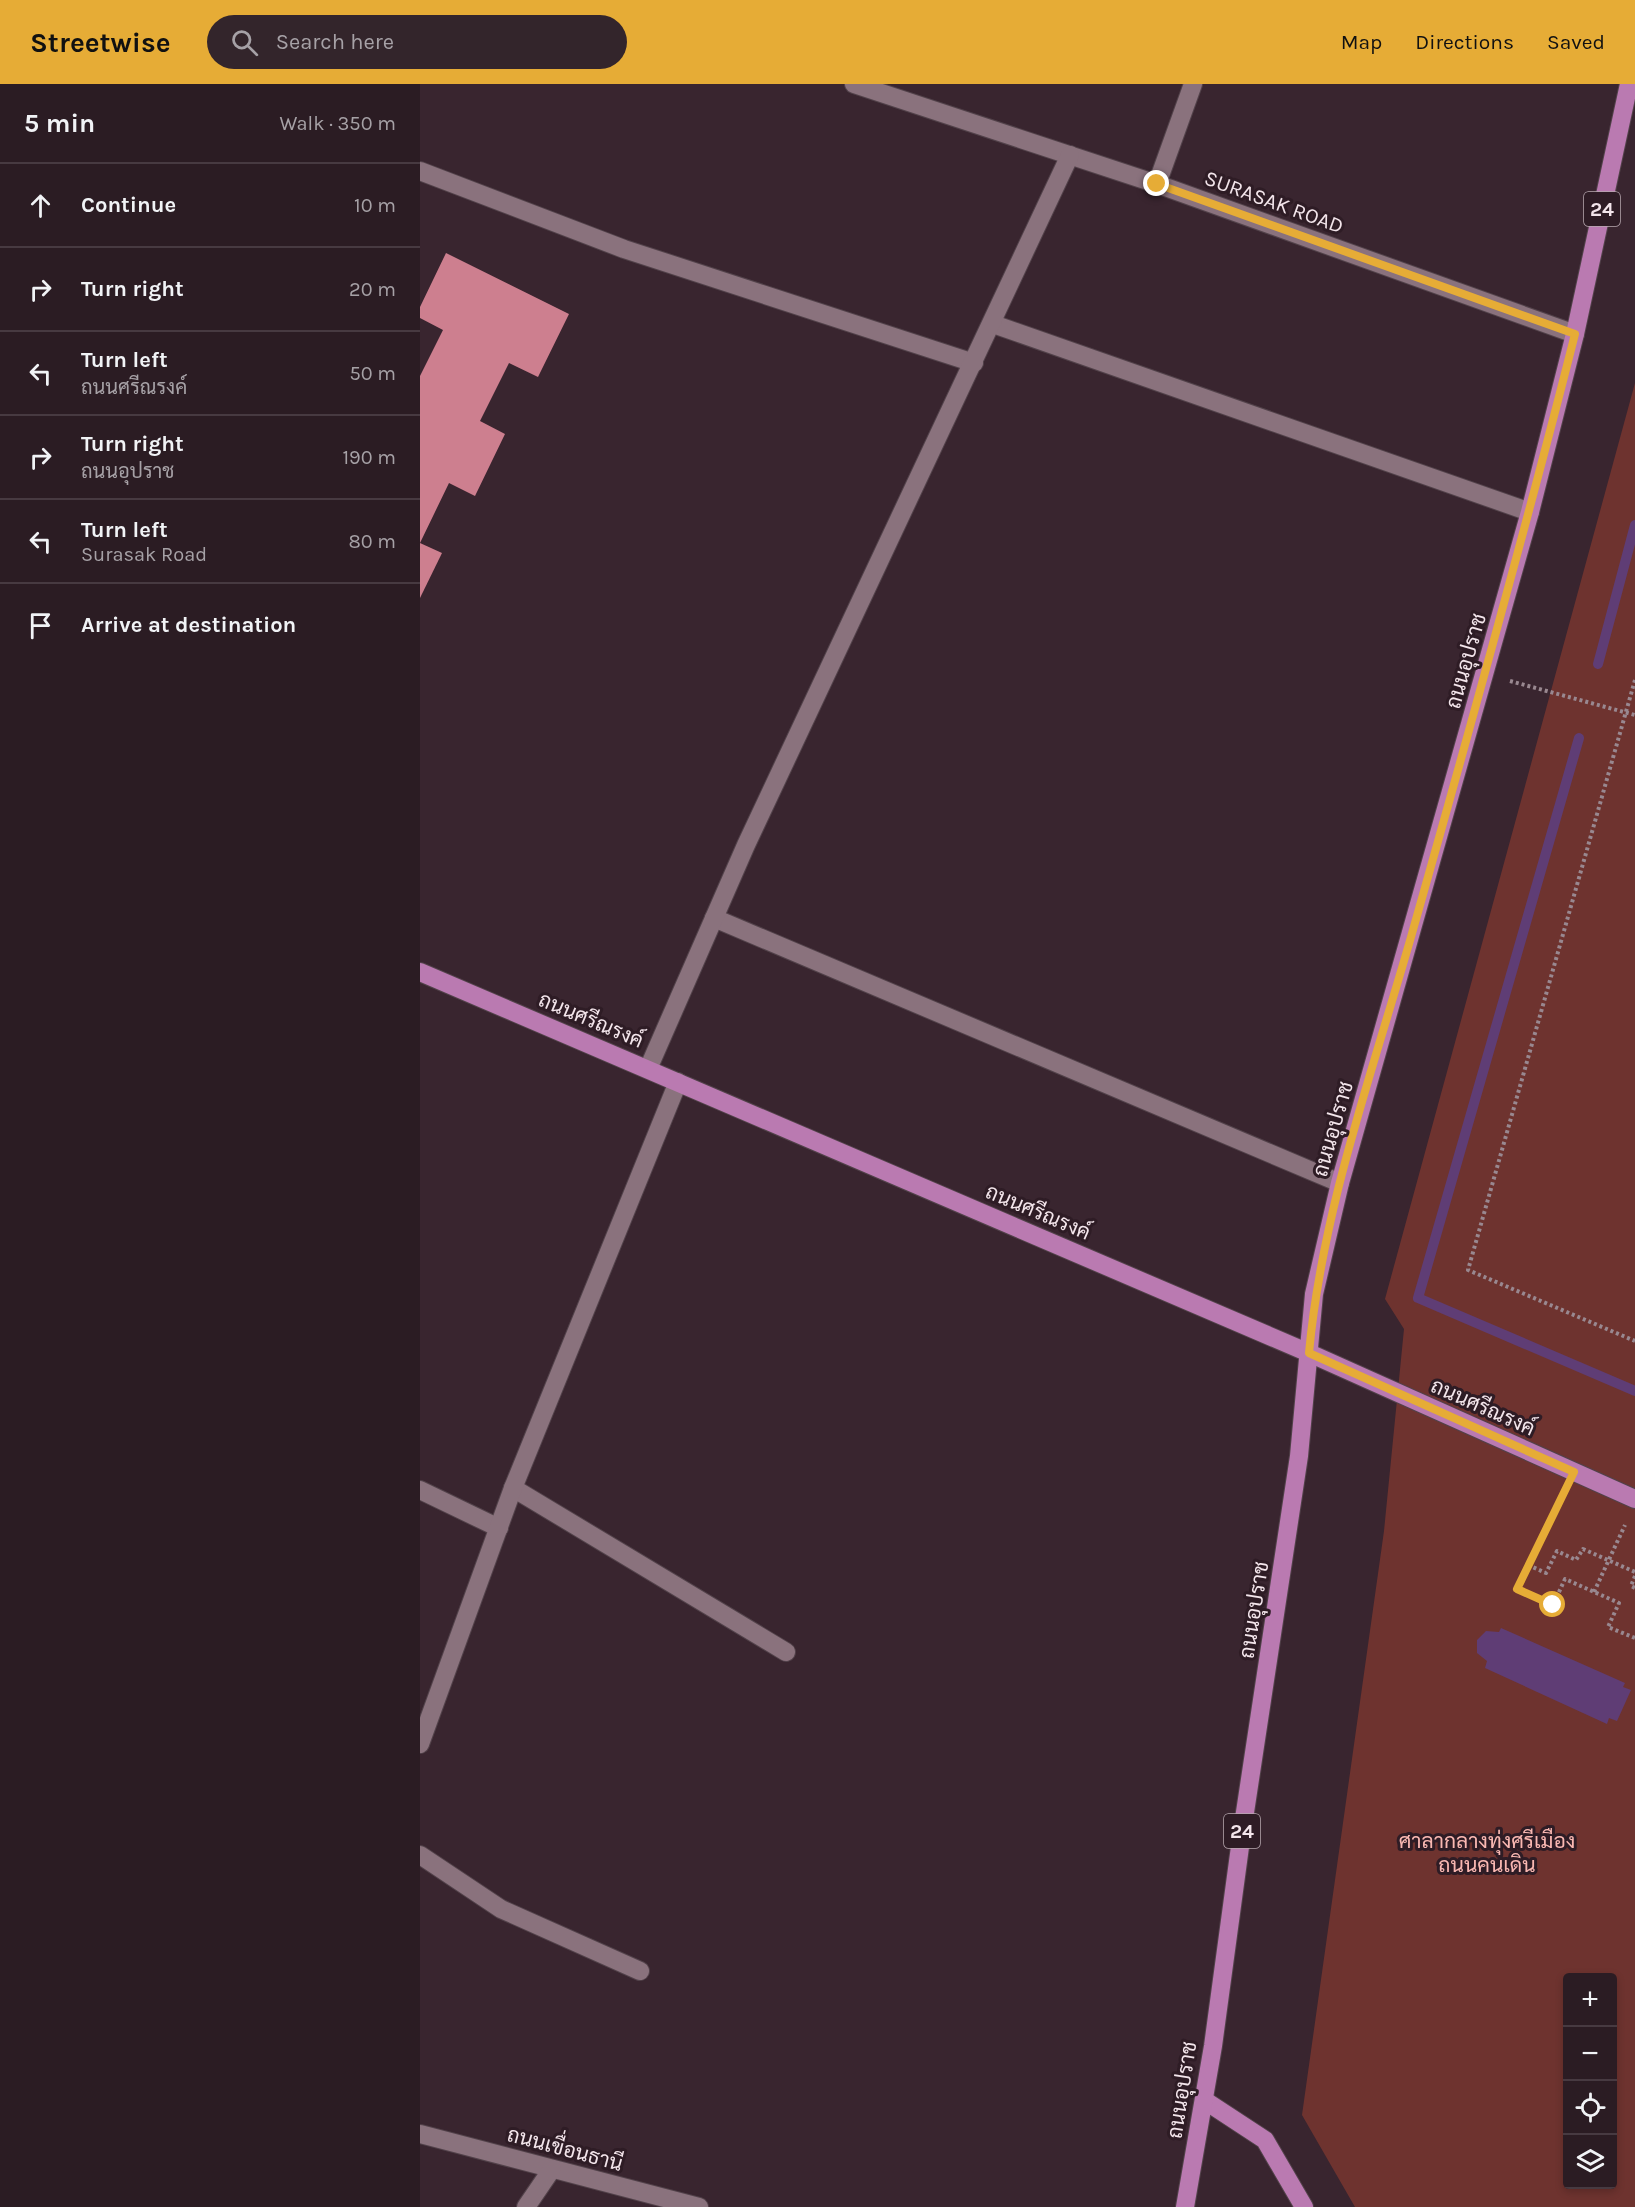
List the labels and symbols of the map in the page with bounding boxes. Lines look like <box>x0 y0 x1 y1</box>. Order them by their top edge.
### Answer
street label: SURASAK ROAD <box>1201 166 1347 238</box>
route end <box>1143 170 1169 196</box>
road number: 24 <box>1584 192 1620 226</box>
street label: ถนนอุปราช <box>1441 611 1493 712</box>
street label: ถนนศรีณรงค์ <box>535 985 648 1053</box>
street label: ถนนอุปราช <box>1308 1079 1360 1180</box>
street label: ถนนศรีณรงค์ <box>982 1177 1095 1245</box>
street label: ถนนศรีณรงค์ <box>1427 1372 1540 1441</box>
street label: ถนนอุปราช <box>1234 1560 1276 1661</box>
route start <box>1539 1591 1565 1617</box>
road number: 24 <box>1224 1814 1260 1848</box>
park label: ศาลากลางทุ่งศรีเมือง ถนนคนเดิน <box>1399 1827 1575 1877</box>
street label: ถนนอุปราช <box>1162 2040 1204 2141</box>
street label: ถนนเขื่อนธานี <box>505 2114 627 2176</box>

